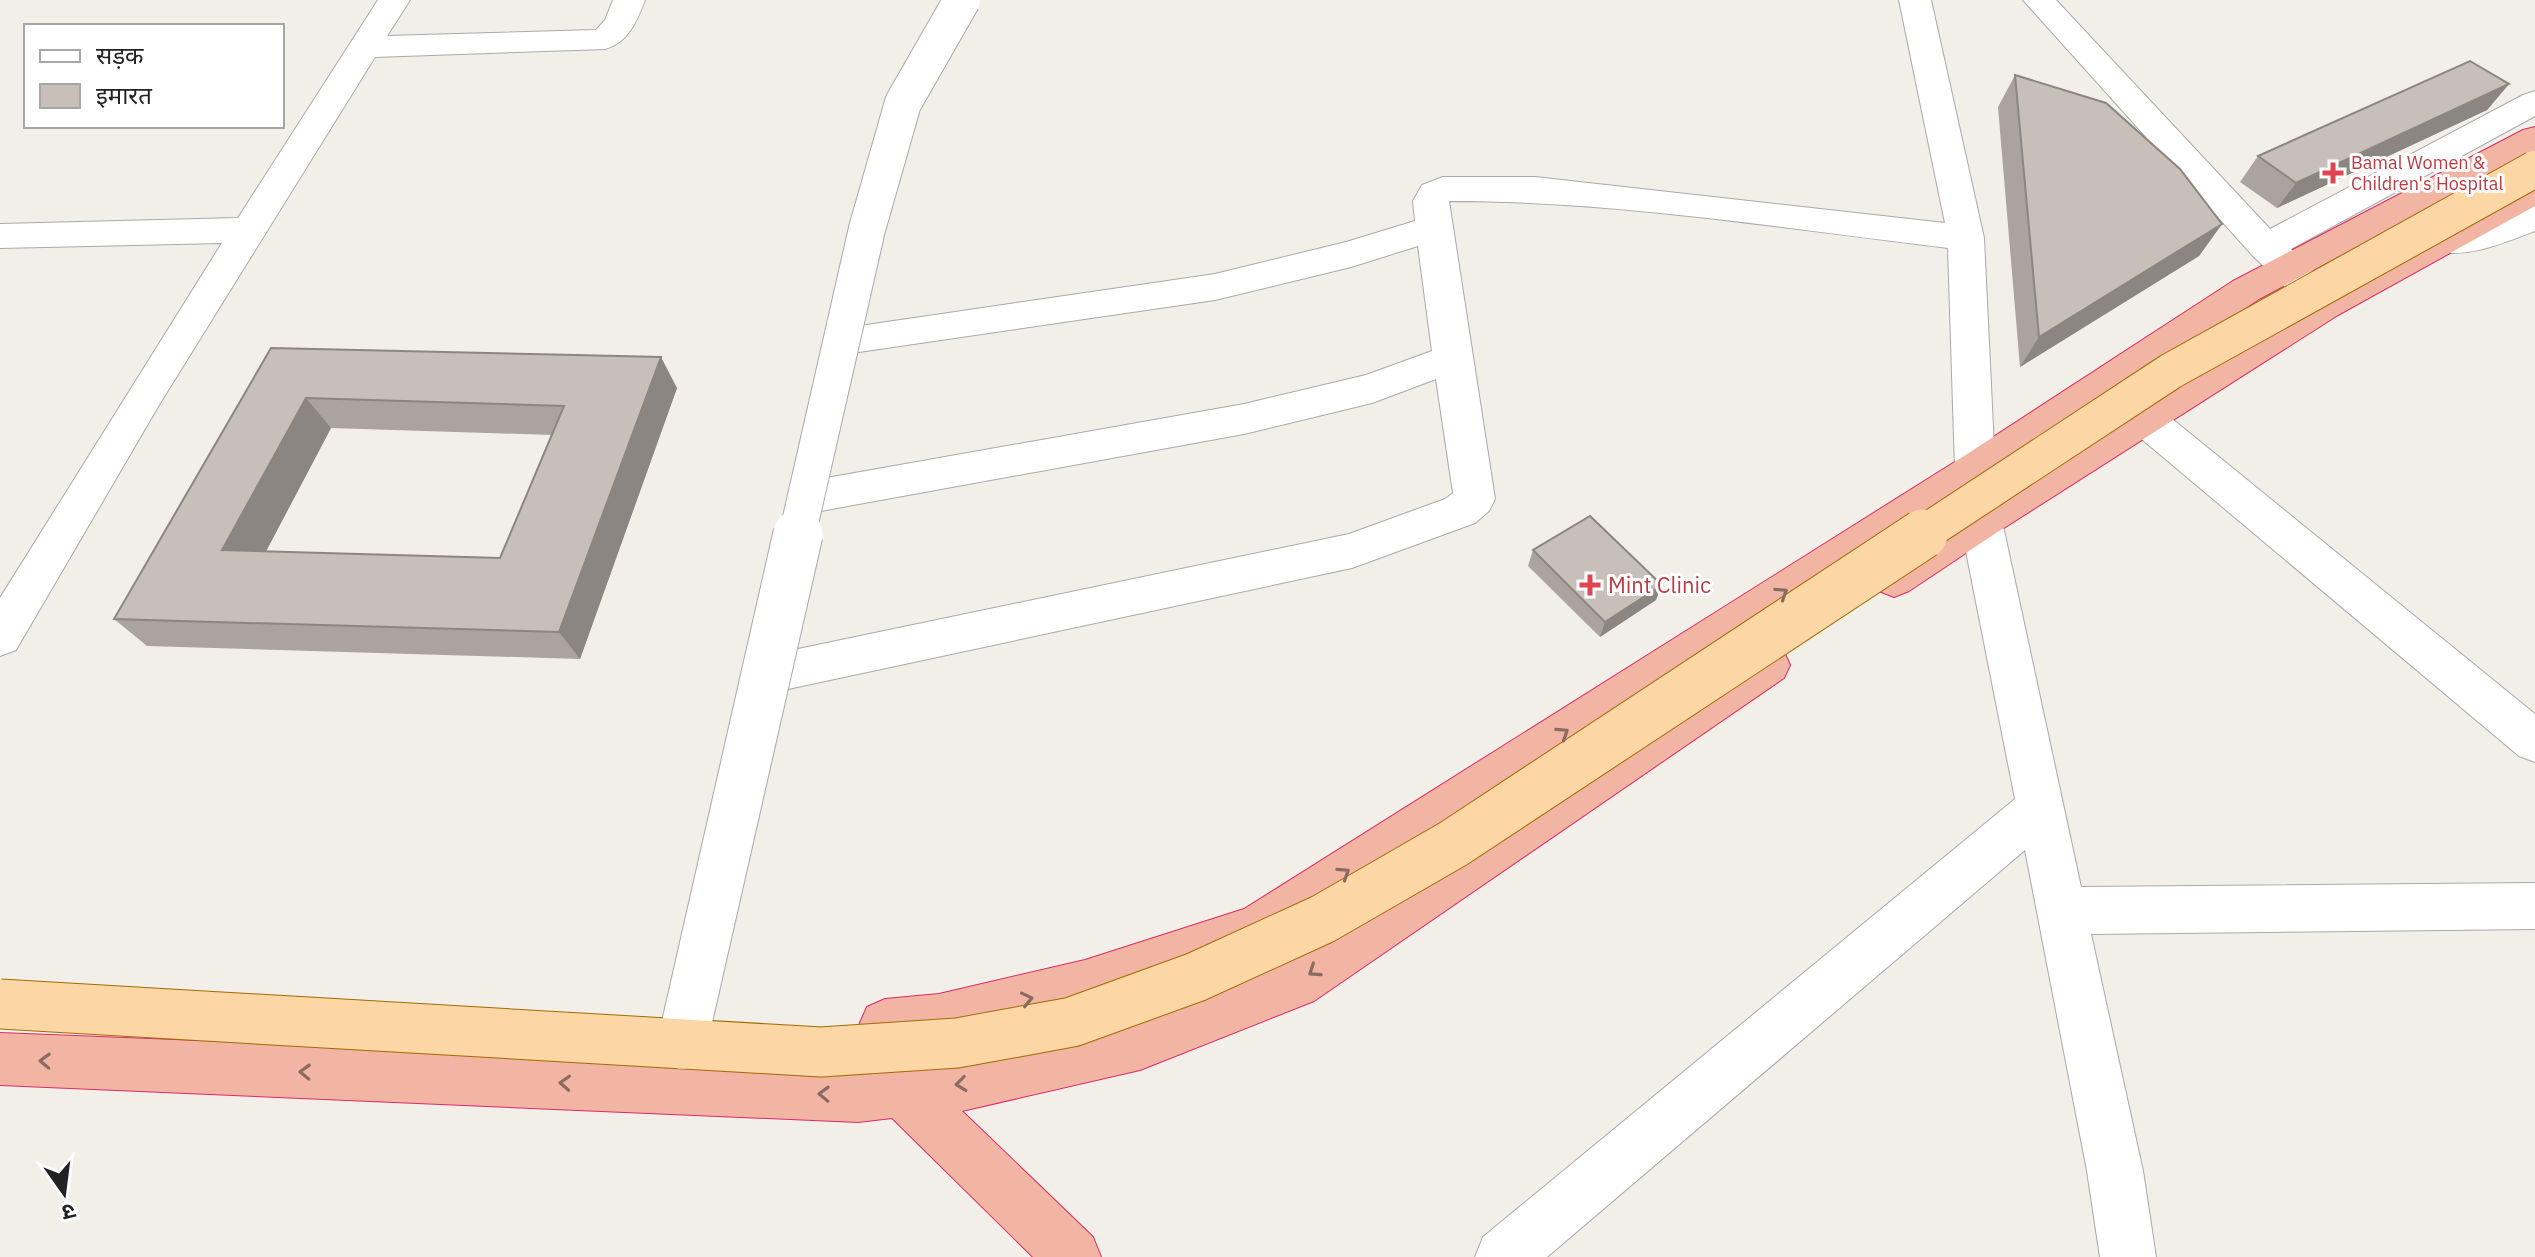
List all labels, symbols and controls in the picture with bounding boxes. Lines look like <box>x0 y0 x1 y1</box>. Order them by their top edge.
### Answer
legend <box>24 24 284 128</box>
text: सड़क <box>96 39 144 71</box>
text: इमारत <box>96 79 153 111</box>
place label: Bamal Women & Children's Hospital <box>2351 151 2503 195</box>
marker: Bamal Women & Children's Hospital <box>2322 162 2344 184</box>
place label: Mint Clinic <box>1608 570 1711 599</box>
marker: Mint Clinic <box>1579 574 1601 596</box>
one-way arrow <box>1773 587 1788 602</box>
one-way arrow <box>1554 727 1569 742</box>
one-way arrow <box>1335 867 1350 882</box>
one-way arrow <box>1308 962 1323 977</box>
one-way arrow <box>1020 991 1033 1008</box>
one-way arrow <box>38 1052 51 1069</box>
one-way arrow <box>298 1063 311 1080</box>
one-way arrow <box>558 1074 571 1091</box>
one-way arrow <box>955 1075 968 1092</box>
one-way arrow <box>817 1085 830 1102</box>
north arrow <box>24 1153 104 1233</box>
text: उ <box>58 1197 79 1229</box>

